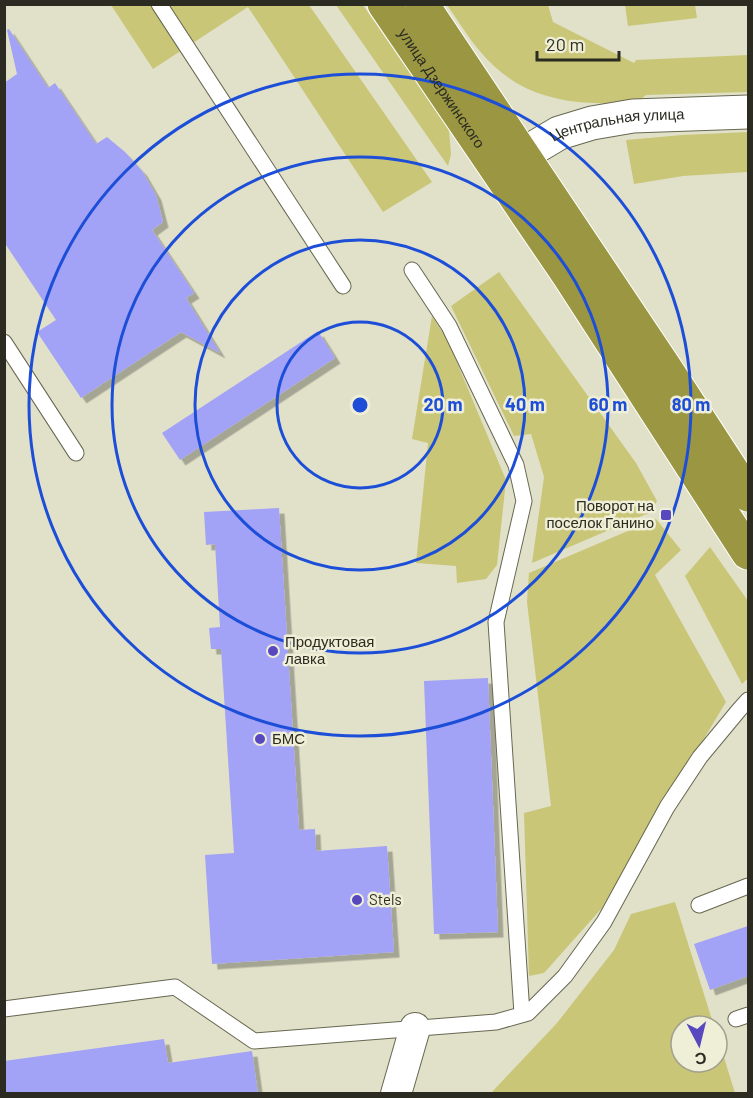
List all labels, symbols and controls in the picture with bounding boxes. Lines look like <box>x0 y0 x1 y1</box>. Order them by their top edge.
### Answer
street label: улица Дзержинского <box>395 24 489 151</box>
scale bar <box>537 24 620 62</box>
text: 20 m <box>546 33 584 55</box>
street label: Центральная улица <box>546 104 685 145</box>
text: 20 m <box>424 393 462 415</box>
text: 40 m <box>505 393 545 415</box>
text: 60 m <box>589 393 627 415</box>
text: 80 m <box>672 393 710 415</box>
centre of rings <box>350 395 370 415</box>
place label: Поворот на поселок Ганино <box>546 496 655 531</box>
marker: Поворот на поселок Ганино <box>659 508 673 522</box>
place label: Продуктовая лавка <box>285 632 374 667</box>
marker: Продуктовая лавка <box>266 644 280 658</box>
place label: БМС <box>272 729 305 747</box>
marker: БМС <box>253 732 267 746</box>
place label: Stels <box>369 890 402 908</box>
marker: Stels <box>350 893 364 907</box>
north arrow <box>669 1014 729 1074</box>
text: С <box>694 1049 708 1070</box>

